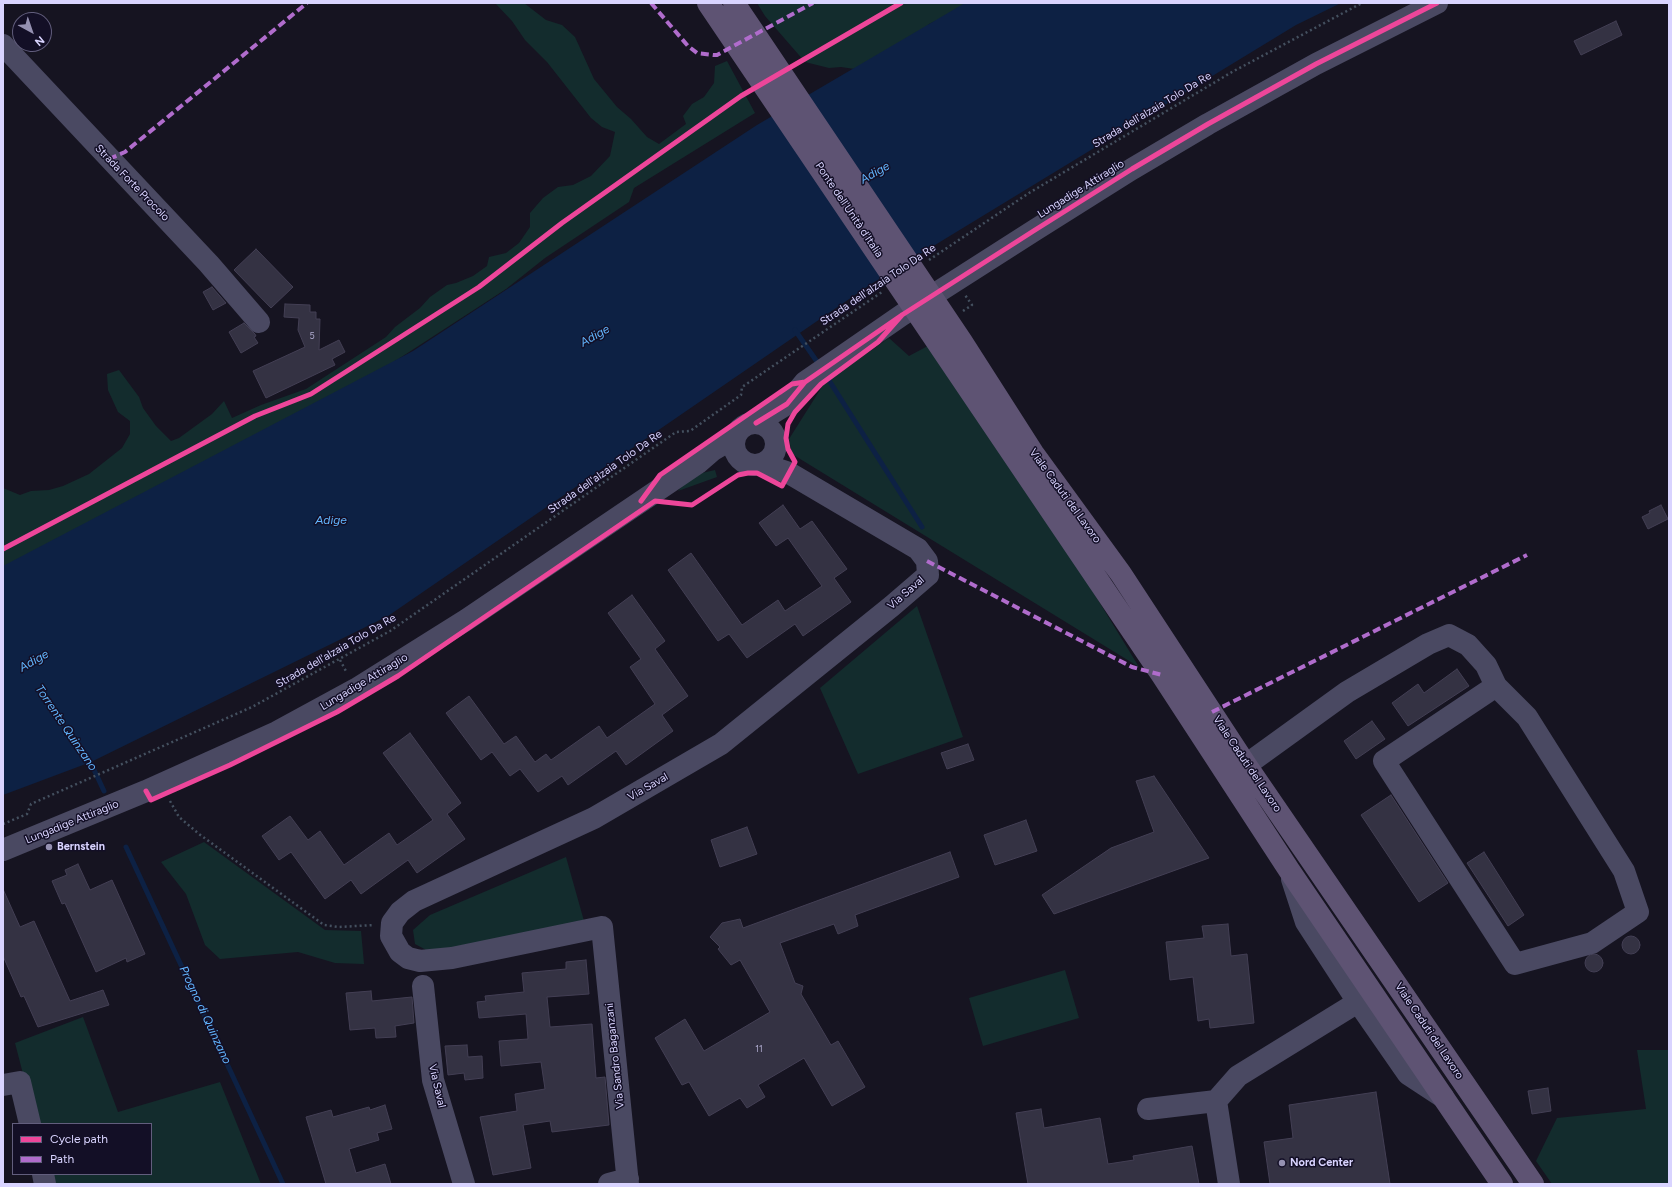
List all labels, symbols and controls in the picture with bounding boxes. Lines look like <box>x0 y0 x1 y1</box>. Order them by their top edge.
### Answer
north arrow <box>12 12 52 52</box>
text: N <box>32 33 47 49</box>
street label: Strada dell'alzaia Tolo Da Re <box>1090 69 1214 151</box>
street label: Strada Forte Procolo <box>92 142 172 224</box>
street label: Lungadige Attiraglio <box>1035 157 1127 221</box>
water label: Adige <box>858 159 892 187</box>
street label: Ponte dell'Unità d'Italia <box>812 160 886 260</box>
street label: Strada dell'alzaia Tolo Da Re <box>818 241 938 329</box>
water label: Adige <box>578 322 612 350</box>
house number: 5 <box>309 331 315 341</box>
street label: Strada dell'alzaia Tolo Da Re <box>545 427 665 517</box>
street label: Viale Caduti del Lavoro <box>1026 446 1104 546</box>
water label: Adige <box>315 513 347 527</box>
street label: Via Saval <box>885 573 927 613</box>
street label: Strada dell'alzaia Tolo Da Re <box>274 611 398 691</box>
water label: Adige <box>17 647 51 675</box>
street label: Lungadige Attiraglio <box>318 651 410 713</box>
water label: Torrente Quinzano <box>32 682 100 774</box>
street label: Viale Caduti del Lavoro <box>1210 713 1284 815</box>
street label: Via Saval <box>625 770 671 804</box>
street label: Lungadige Attiraglio <box>23 797 121 847</box>
place label: Bernstein <box>57 840 105 854</box>
marker: Bernstein <box>44 842 54 852</box>
water label: Progno di Quinzano <box>176 964 234 1066</box>
street label: Viale Caduti del Lavoro <box>1392 980 1466 1082</box>
street label: Via Sandro Baganzani <box>603 1002 627 1110</box>
house number: 11 <box>755 1044 763 1054</box>
street label: Via Saval <box>426 1063 448 1109</box>
legend <box>12 1123 152 1175</box>
text: Cycle path <box>50 1132 108 1146</box>
text: Path <box>50 1152 74 1166</box>
place label: Nord Center <box>1290 1156 1353 1170</box>
marker: Nord Center <box>1277 1158 1287 1168</box>

